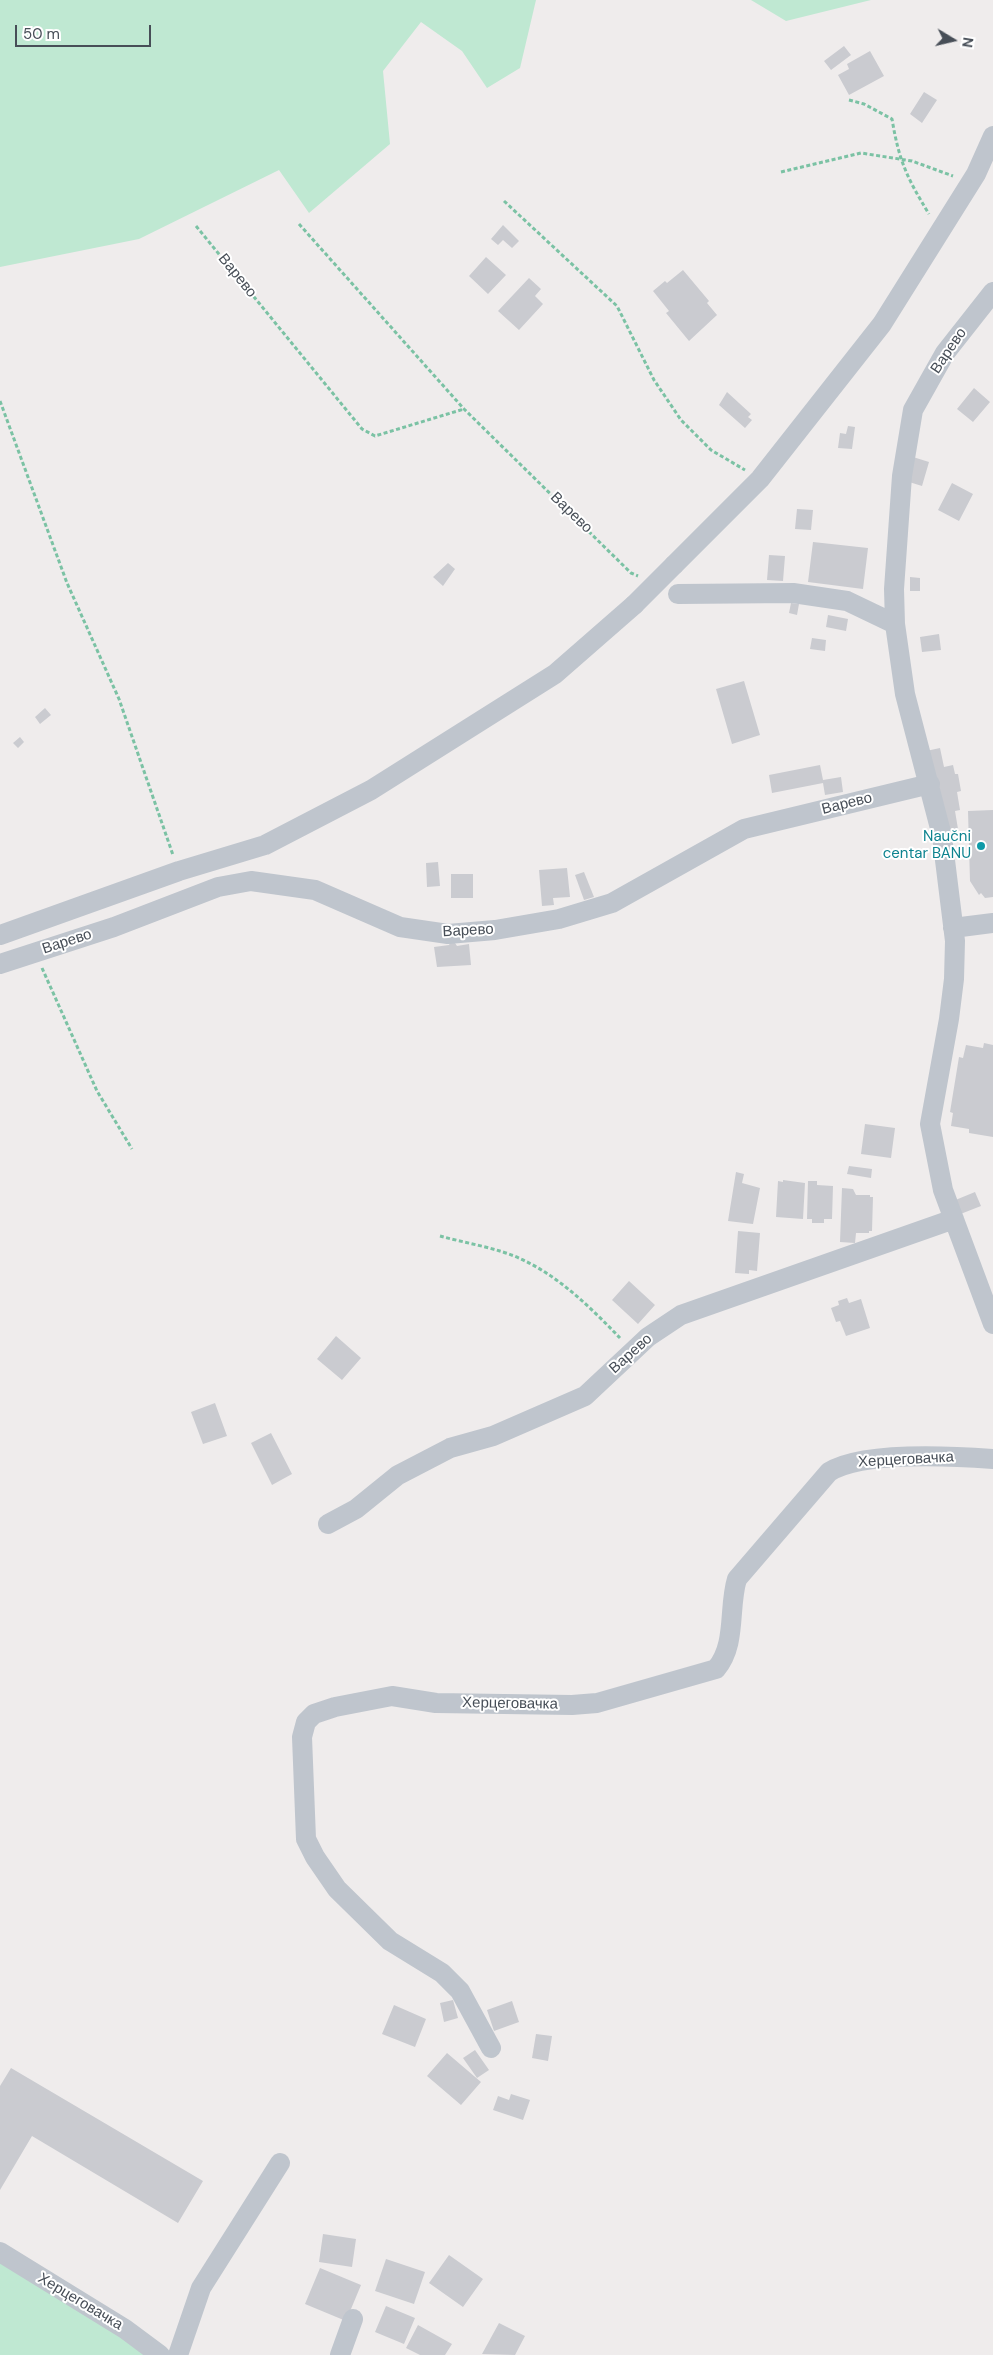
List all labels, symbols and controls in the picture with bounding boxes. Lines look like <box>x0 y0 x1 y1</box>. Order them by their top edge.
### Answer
scale bar <box>18 15 154 47</box>
north arrow <box>928 15 978 65</box>
text: 50 m <box>23 24 60 44</box>
text: N <box>958 36 978 49</box>
street label: Варево <box>214 250 260 302</box>
street label: Варево <box>927 325 971 377</box>
street label: Варево <box>546 489 596 537</box>
street label: Варево <box>820 789 874 819</box>
place label: Naučni centar BANU <box>883 828 971 863</box>
marker: Naučni centar BANU <box>975 840 987 852</box>
street label: Варево <box>442 921 494 941</box>
street label: Варево <box>40 926 94 958</box>
street label: Варево <box>606 1330 656 1378</box>
street label: Херцеговачка <box>858 1449 954 1471</box>
street label: Херцеговачка <box>462 1694 558 1714</box>
street label: Херцеговачка <box>34 2270 126 2334</box>

